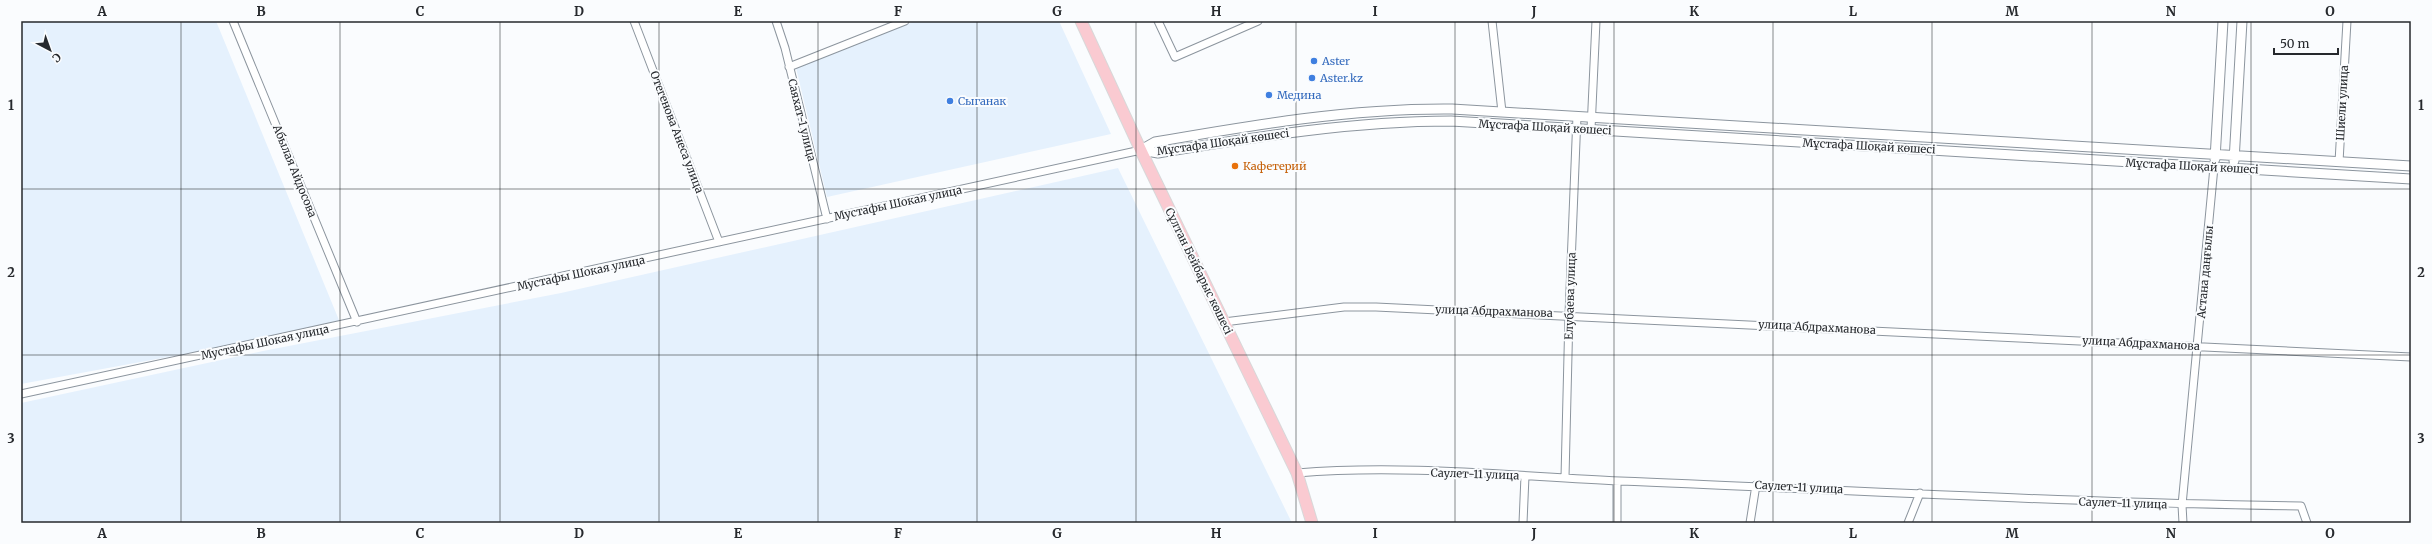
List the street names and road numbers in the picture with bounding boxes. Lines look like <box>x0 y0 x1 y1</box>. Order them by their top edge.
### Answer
street label: Шиели улица <box>2333 65 2351 141</box>
street label: Отегенова Анеса улица <box>647 69 707 195</box>
street label: Саяхат-1 улица <box>785 77 819 163</box>
street label: Мұстафа Шоқай көшесі <box>1478 117 1612 138</box>
street label: Абылая Айдосова <box>270 122 320 219</box>
street label: Мұстафа Шоқай көшесі <box>1156 126 1290 158</box>
street label: Мұстафа Шоқай көшесі <box>1802 136 1936 157</box>
street label: Мұстафа Шоқай көшесі <box>2125 156 2259 177</box>
street label: Мустафы Шокая улица <box>833 183 963 223</box>
street label: Сұлтан Бейбарыс көшесі <box>1162 205 1236 337</box>
street label: Астана даңғылы <box>2194 224 2216 320</box>
street label: Елубаева улица <box>1561 252 1579 340</box>
street label: Мустафы Шокая улица <box>516 253 646 293</box>
street label: улица Абдрахманова <box>1435 302 1553 320</box>
street label: улица Абдрахманова <box>1758 317 1876 337</box>
street label: Мустафы Шокая улица <box>200 322 330 362</box>
street label: улица Абдрахманова <box>2082 333 2200 353</box>
street label: Саулет-11 улица <box>1431 465 1520 483</box>
street label: Саулет-11 улица <box>1754 478 1844 496</box>
street label: Саулет-11 улица <box>2079 494 2168 512</box>

